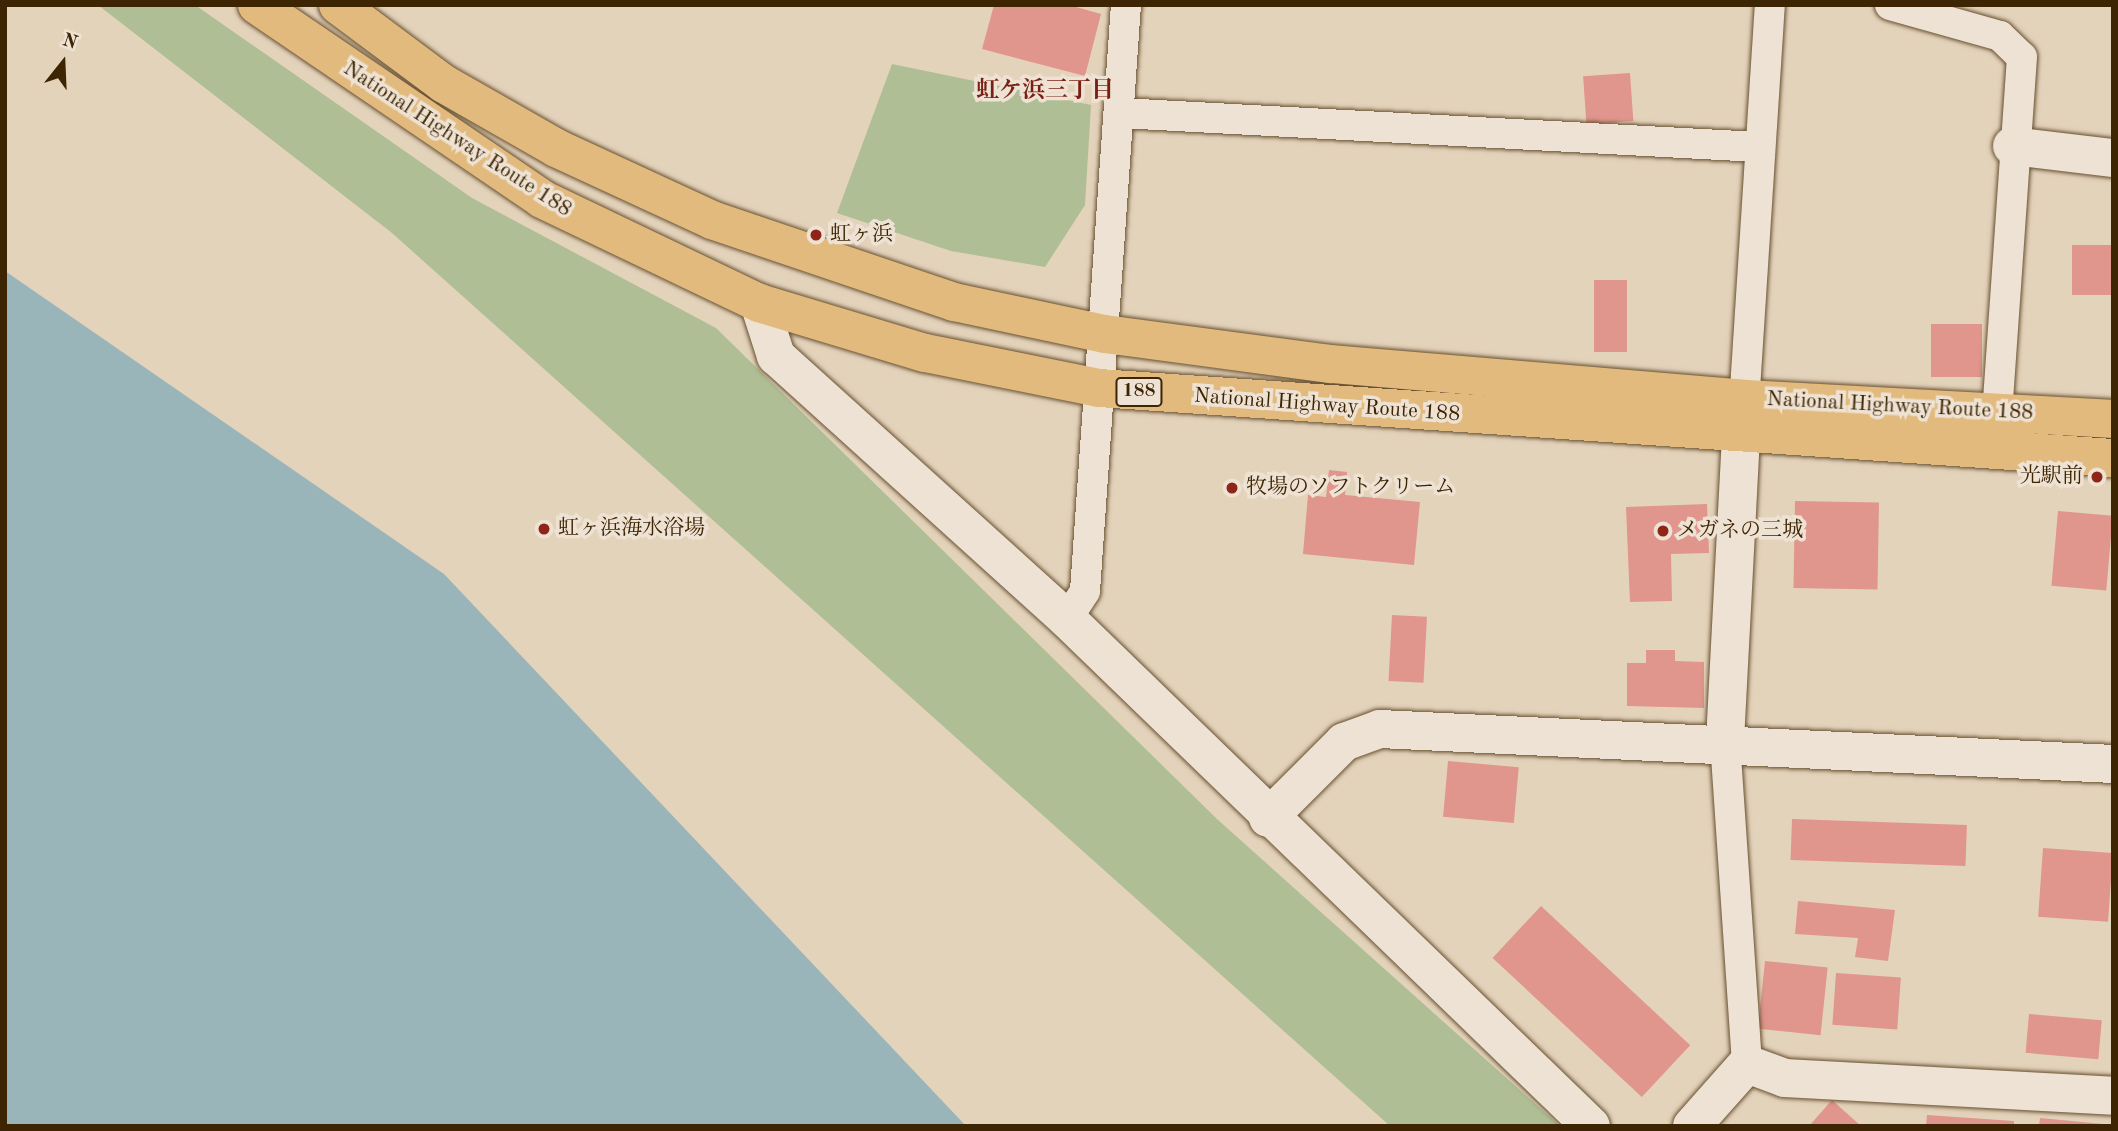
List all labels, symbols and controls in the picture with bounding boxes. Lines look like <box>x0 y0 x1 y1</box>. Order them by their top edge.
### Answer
north arrow <box>28 28 98 98</box>
text: N <box>60 31 79 54</box>
street label: National Highway Route 188 <box>338 57 576 223</box>
district label: 虹ケ浜三丁目 <box>976 77 1114 105</box>
place label: 虹ヶ浜 <box>830 222 893 248</box>
marker: 虹ヶ浜 <box>808 227 824 243</box>
road number: 188 <box>1114 376 1164 408</box>
street label: National Highway Route 188 <box>1193 384 1461 428</box>
street label: National Highway Route 188 <box>1766 387 2034 427</box>
place label: 光駅前 <box>2020 464 2083 490</box>
marker: 光駅前 <box>2089 469 2105 485</box>
place label: 牧場のソフトクリーム <box>1246 475 1456 501</box>
marker: 牧場のソフトクリーム <box>1224 480 1240 496</box>
place label: 虹ヶ浜海水浴場 <box>558 516 705 542</box>
place label: メガネの三城 <box>1677 518 1803 544</box>
marker: 虹ヶ浜海水浴場 <box>536 521 552 537</box>
marker: メガネの三城 <box>1655 523 1671 539</box>

